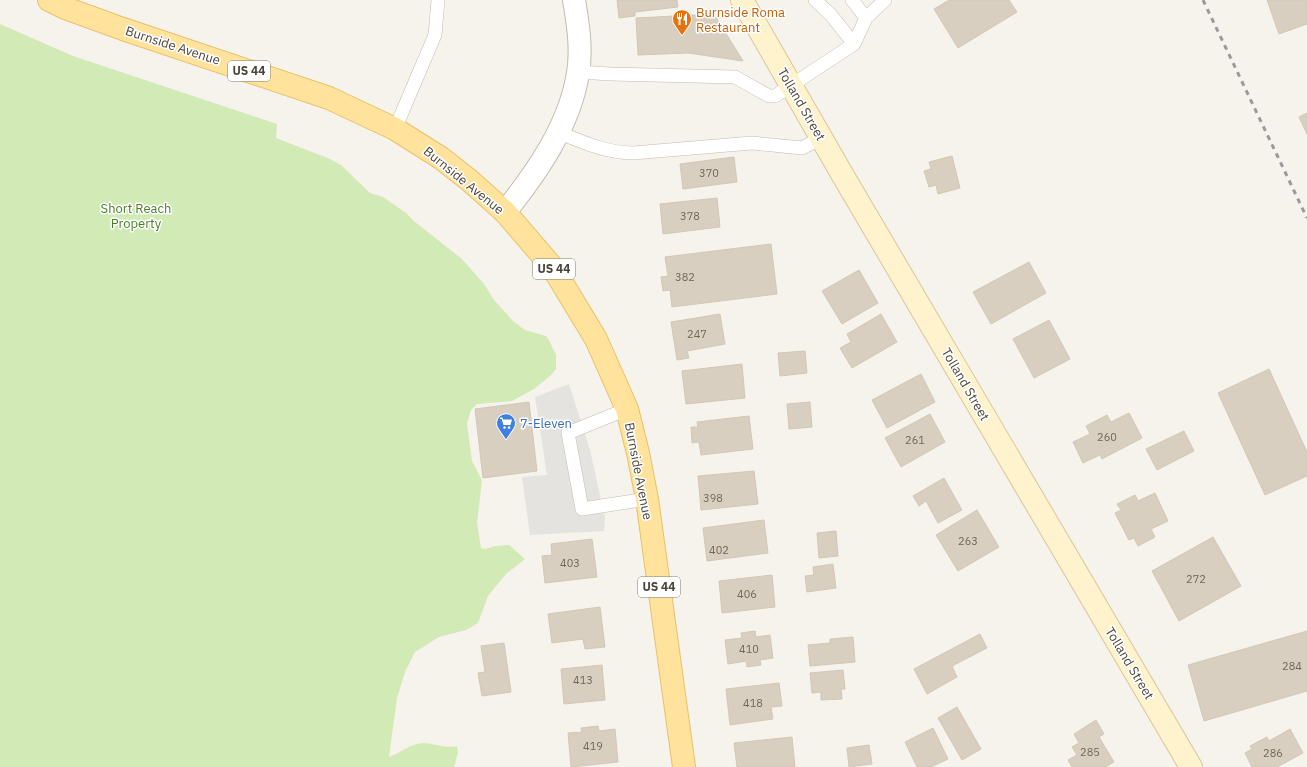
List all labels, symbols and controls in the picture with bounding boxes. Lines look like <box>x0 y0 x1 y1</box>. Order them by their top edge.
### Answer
place label: Burnside Roma Restaurant <box>696 4 785 36</box>
restaurant icon: Burnside Roma Restaurant <box>671 8 693 36</box>
street label: Burnside Avenue <box>123 22 222 69</box>
road number: US 44 <box>228 61 270 81</box>
street label: Tolland Street <box>774 65 829 144</box>
street label: Burnside Avenue <box>420 143 507 218</box>
house number: 370 <box>699 166 719 180</box>
park label: Short Reach Property <box>101 200 171 232</box>
house number: 378 <box>680 209 700 223</box>
road number: US 44 <box>533 259 575 279</box>
house number: 382 <box>675 270 695 284</box>
house number: 247 <box>687 327 707 341</box>
street label: Tolland Street <box>938 345 993 424</box>
supermarket icon: 7-Eleven <box>495 412 517 440</box>
place label: 7-Eleven <box>520 415 572 432</box>
street label: Burnside Avenue <box>621 421 656 521</box>
house number: 260 <box>1097 430 1117 444</box>
house number: 261 <box>905 433 925 447</box>
house number: 398 <box>703 491 723 505</box>
house number: 263 <box>958 534 978 548</box>
house number: 402 <box>709 543 729 557</box>
house number: 403 <box>560 556 580 570</box>
house number: 272 <box>1186 572 1206 586</box>
road number: US 44 <box>638 577 680 597</box>
house number: 406 <box>737 587 757 601</box>
street label: Tolland Street <box>1101 624 1158 703</box>
house number: 410 <box>739 642 759 656</box>
house number: 284 <box>1282 659 1302 673</box>
house number: 413 <box>573 673 593 687</box>
house number: 418 <box>743 696 763 710</box>
house number: 419 <box>583 739 603 753</box>
house number: 285 <box>1080 745 1100 759</box>
house number: 286 <box>1263 746 1283 760</box>

